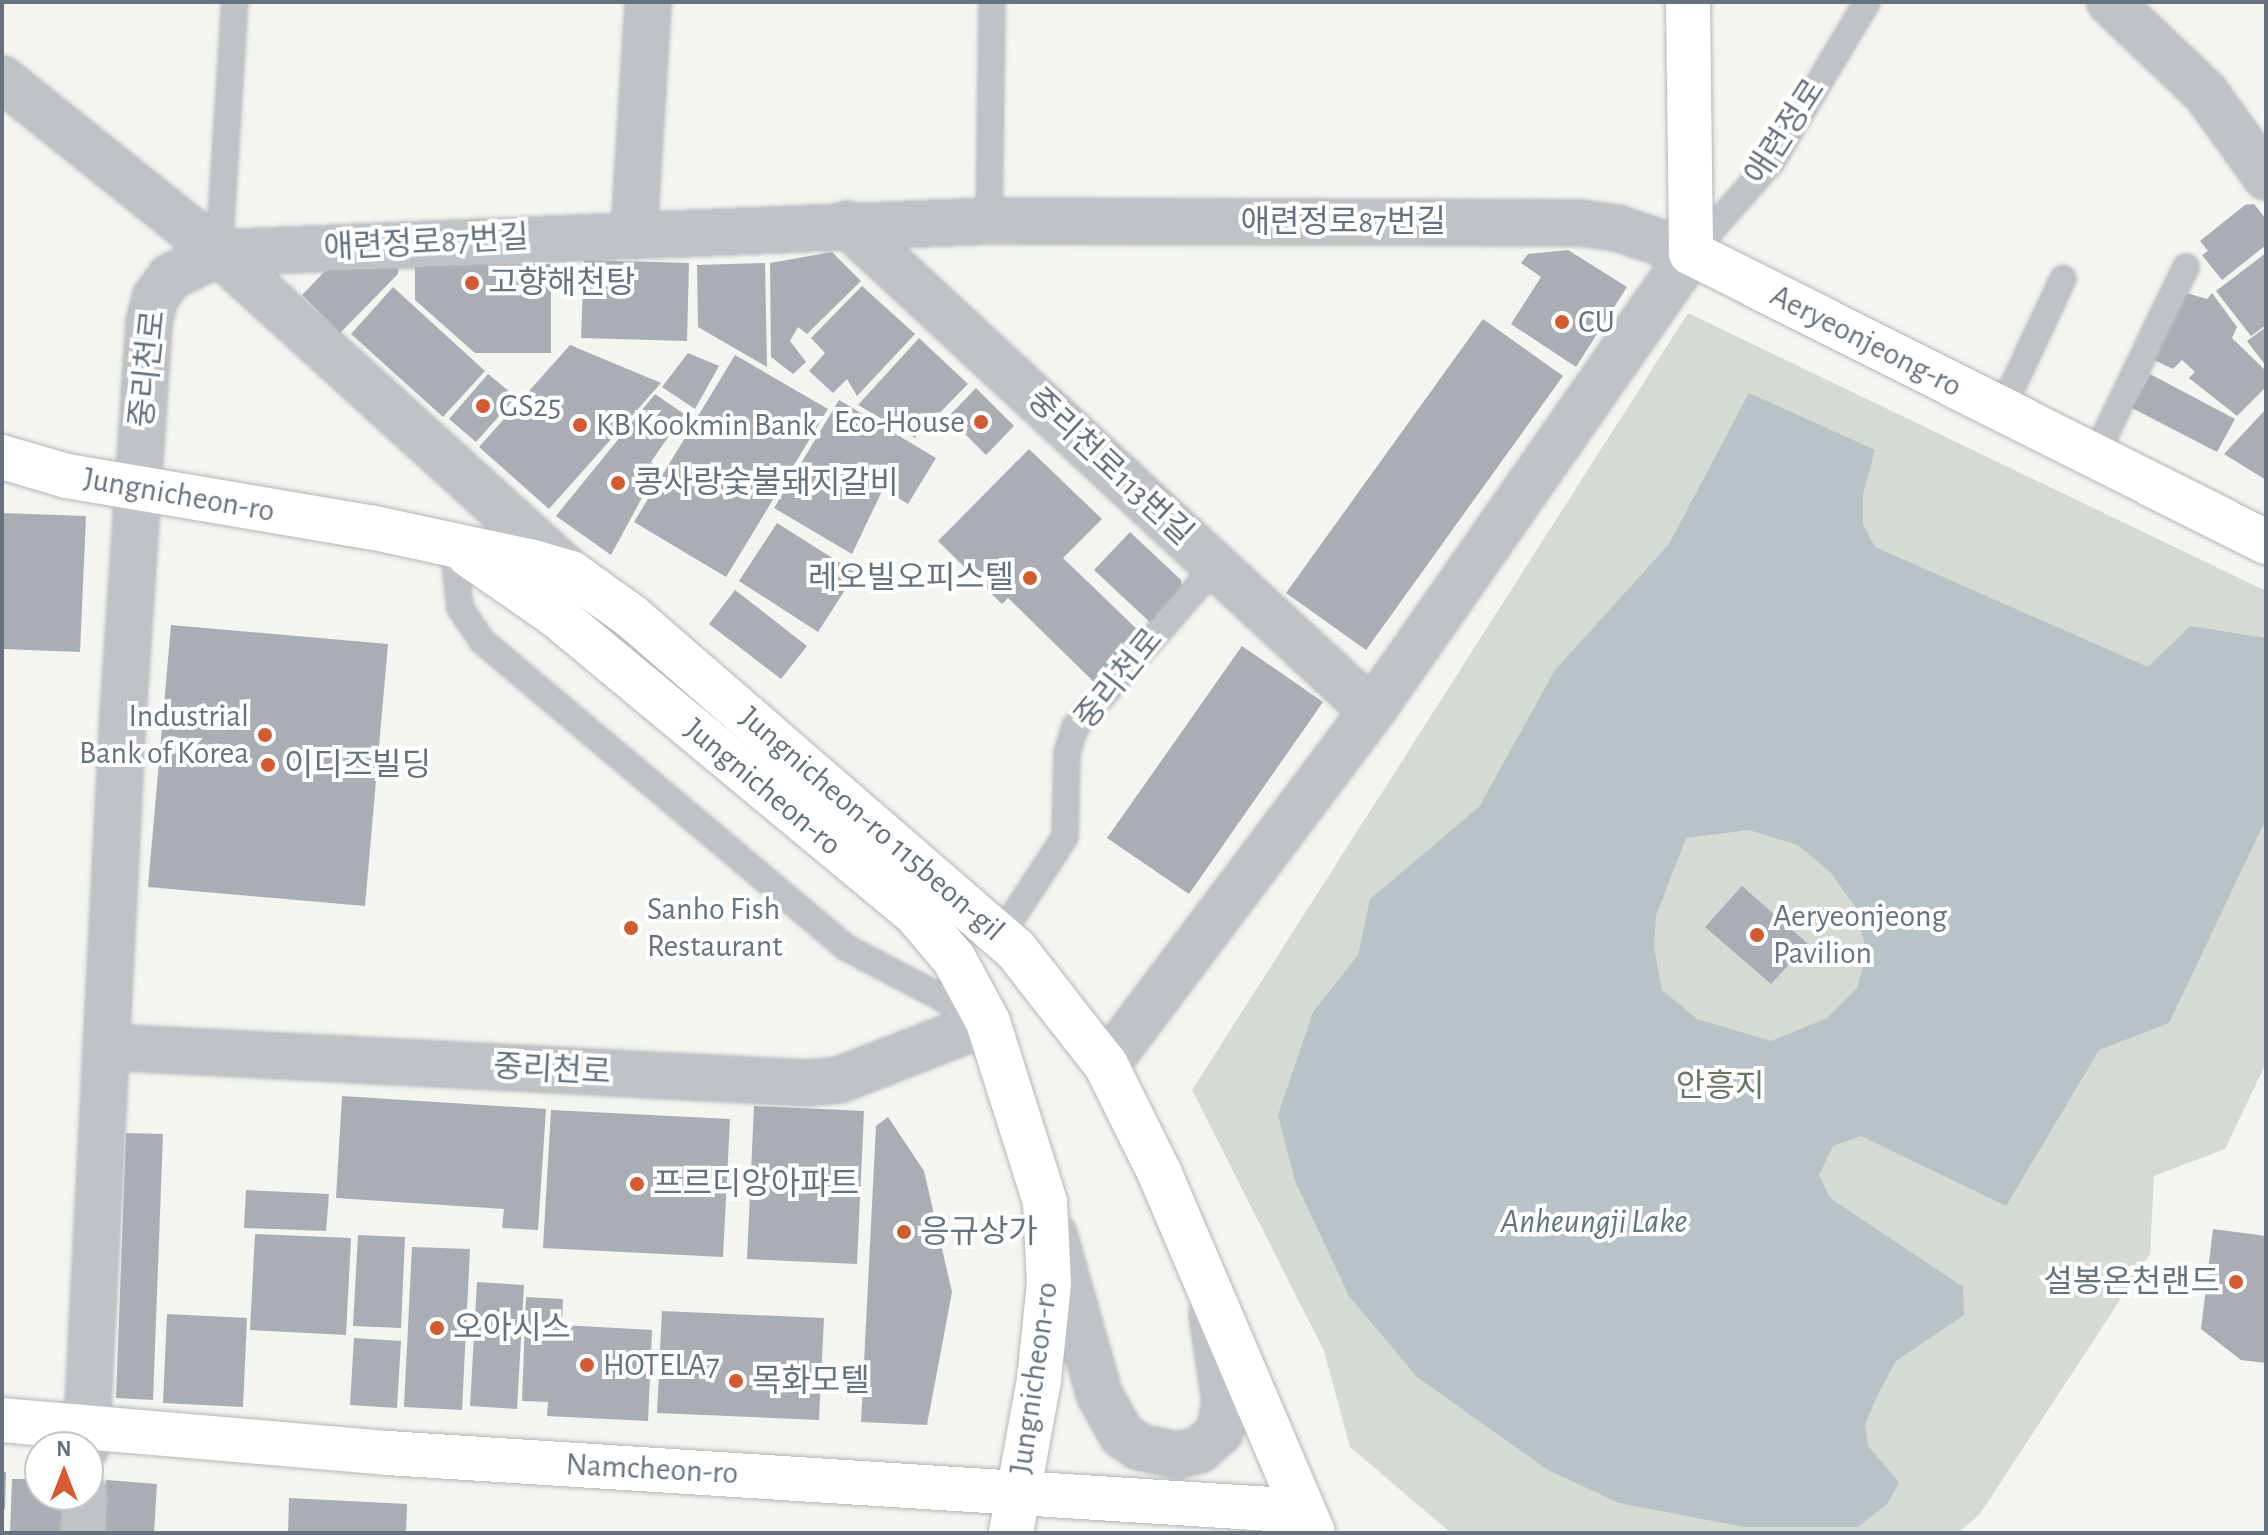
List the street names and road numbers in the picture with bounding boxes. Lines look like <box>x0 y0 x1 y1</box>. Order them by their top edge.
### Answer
street label: 애련정로 <box>1737 72 1833 192</box>
street label: 애련정로87번길 <box>1240 203 1446 241</box>
street label: 애련정로87번길 <box>323 218 529 268</box>
street label: Aeryeonjeong-ro <box>1764 276 1968 406</box>
street label: 중리천로 <box>123 308 173 430</box>
street label: 중리천로113번길 <box>1019 381 1201 553</box>
street label: Jungnicheon-ro <box>80 459 278 531</box>
street label: 중리천로 <box>1067 621 1171 737</box>
street label: Jungnicheon-ro 115beon-gil <box>732 699 1012 949</box>
street label: Jungnicheon-ro <box>677 710 849 864</box>
street label: 중리천로 <box>492 1048 612 1092</box>
street label: Jungnicheon-ro <box>1002 1280 1066 1476</box>
street label: Namcheon-ro <box>565 1445 739 1493</box>

